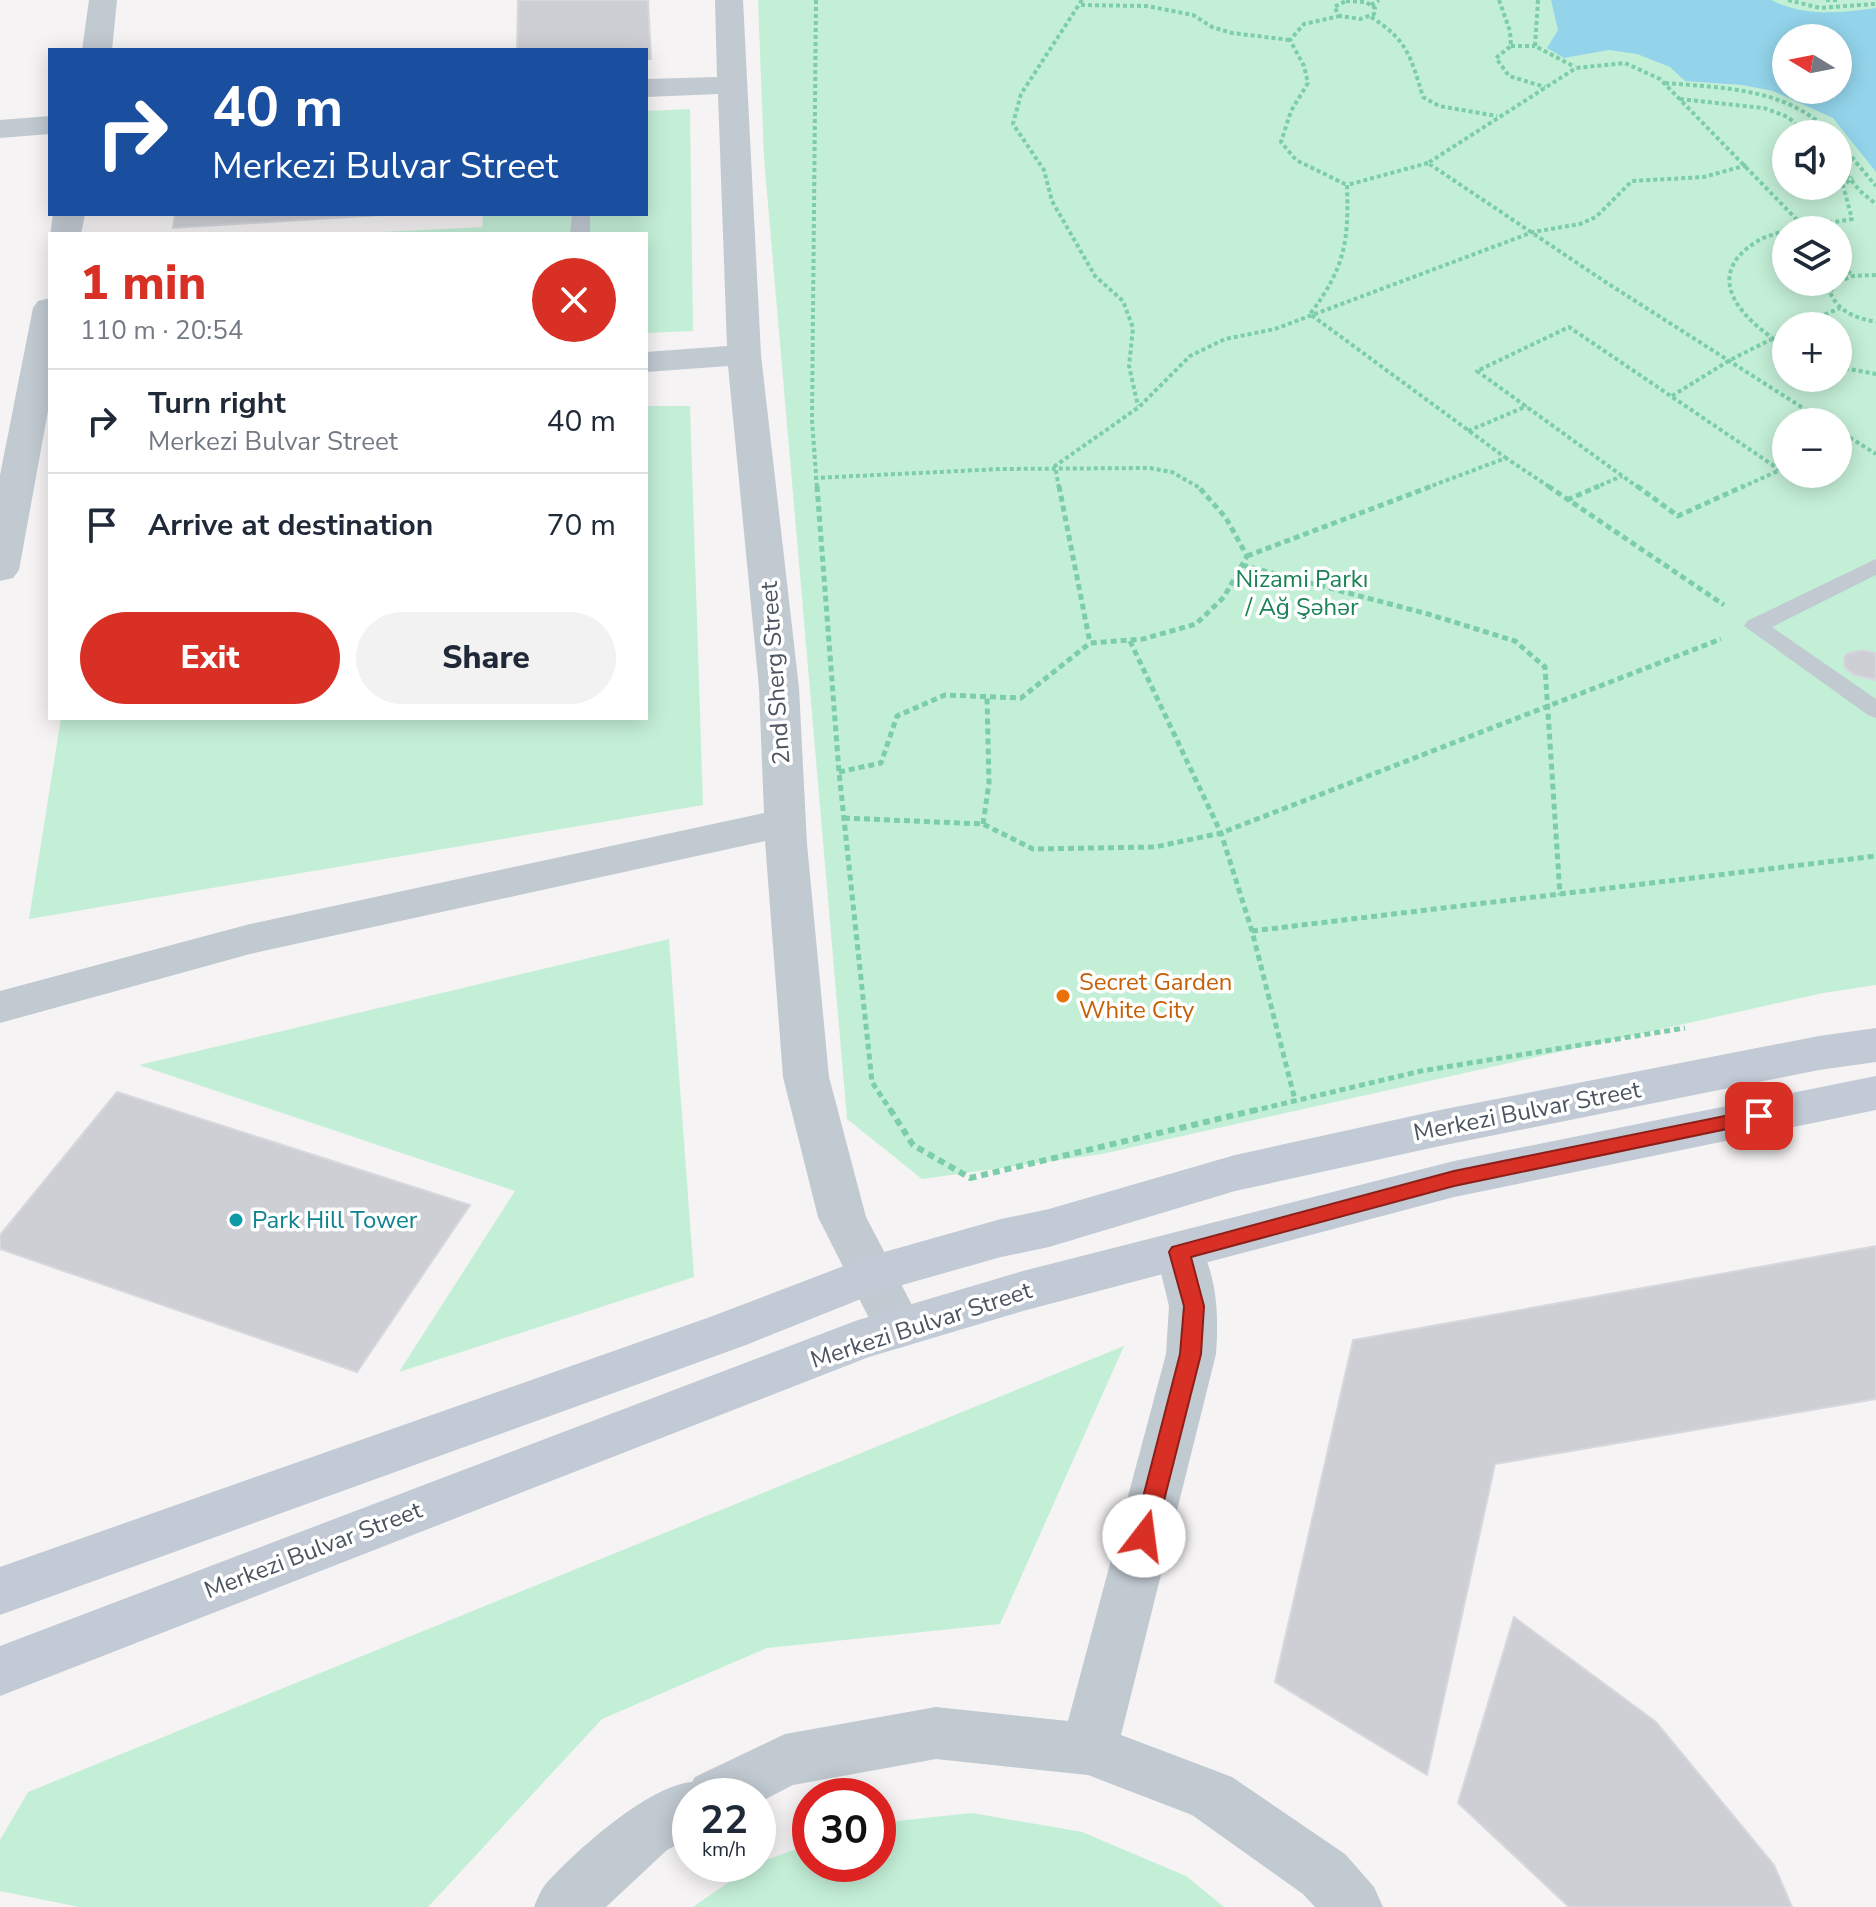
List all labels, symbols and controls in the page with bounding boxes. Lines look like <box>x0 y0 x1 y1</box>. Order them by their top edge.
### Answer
north arrow <box>1772 24 1852 104</box>
map controls <box>1772 24 1852 488</box>
text: 40 m <box>212 69 343 146</box>
icon: right <box>80 80 184 184</box>
button: sound <box>1772 120 1852 200</box>
text: Merkezi Bulvar Street <box>212 142 558 191</box>
button: layers <box>1772 216 1852 296</box>
text: 1 min <box>80 250 206 316</box>
button: close <box>532 258 616 342</box>
button: + <box>1772 312 1852 392</box>
text: 110 m · 20:54 <box>80 313 243 348</box>
text: Turn right <box>148 383 286 424</box>
icon: right <box>80 399 124 443</box>
text: 40 m <box>547 401 616 442</box>
button: − <box>1772 408 1852 488</box>
text: Merkezi Bulvar Street <box>148 424 398 459</box>
icon: arrive <box>80 503 124 547</box>
text: Arrive at destination <box>148 505 433 546</box>
text: 70 m <box>547 505 616 546</box>
park label: Nizami Parkı / Ağ Şəhər <box>1236 563 1368 623</box>
street label: 2nd Sherg Street <box>753 580 797 766</box>
button: Exit <box>80 612 340 704</box>
button: Share <box>356 612 616 704</box>
place label: Secret Garden White City <box>1079 966 1232 1026</box>
marker: Secret Garden White City <box>1054 987 1072 1005</box>
street label: Merkezi Bulvar Street <box>1411 1073 1644 1149</box>
pin <box>1725 1082 1793 1150</box>
icon: arrive <box>1737 1094 1781 1138</box>
place label: Park Hill Tower <box>252 1204 418 1236</box>
marker: Park Hill Tower <box>227 1211 245 1229</box>
street label: Merkezi Bulvar Street <box>806 1274 1036 1376</box>
street label: Merkezi Bulvar Street <box>200 1494 427 1606</box>
position arrow <box>1102 1494 1186 1578</box>
speed limit sign: 30 <box>792 1778 896 1882</box>
text: 22 <box>700 1793 748 1847</box>
text: km/h <box>702 1836 746 1863</box>

